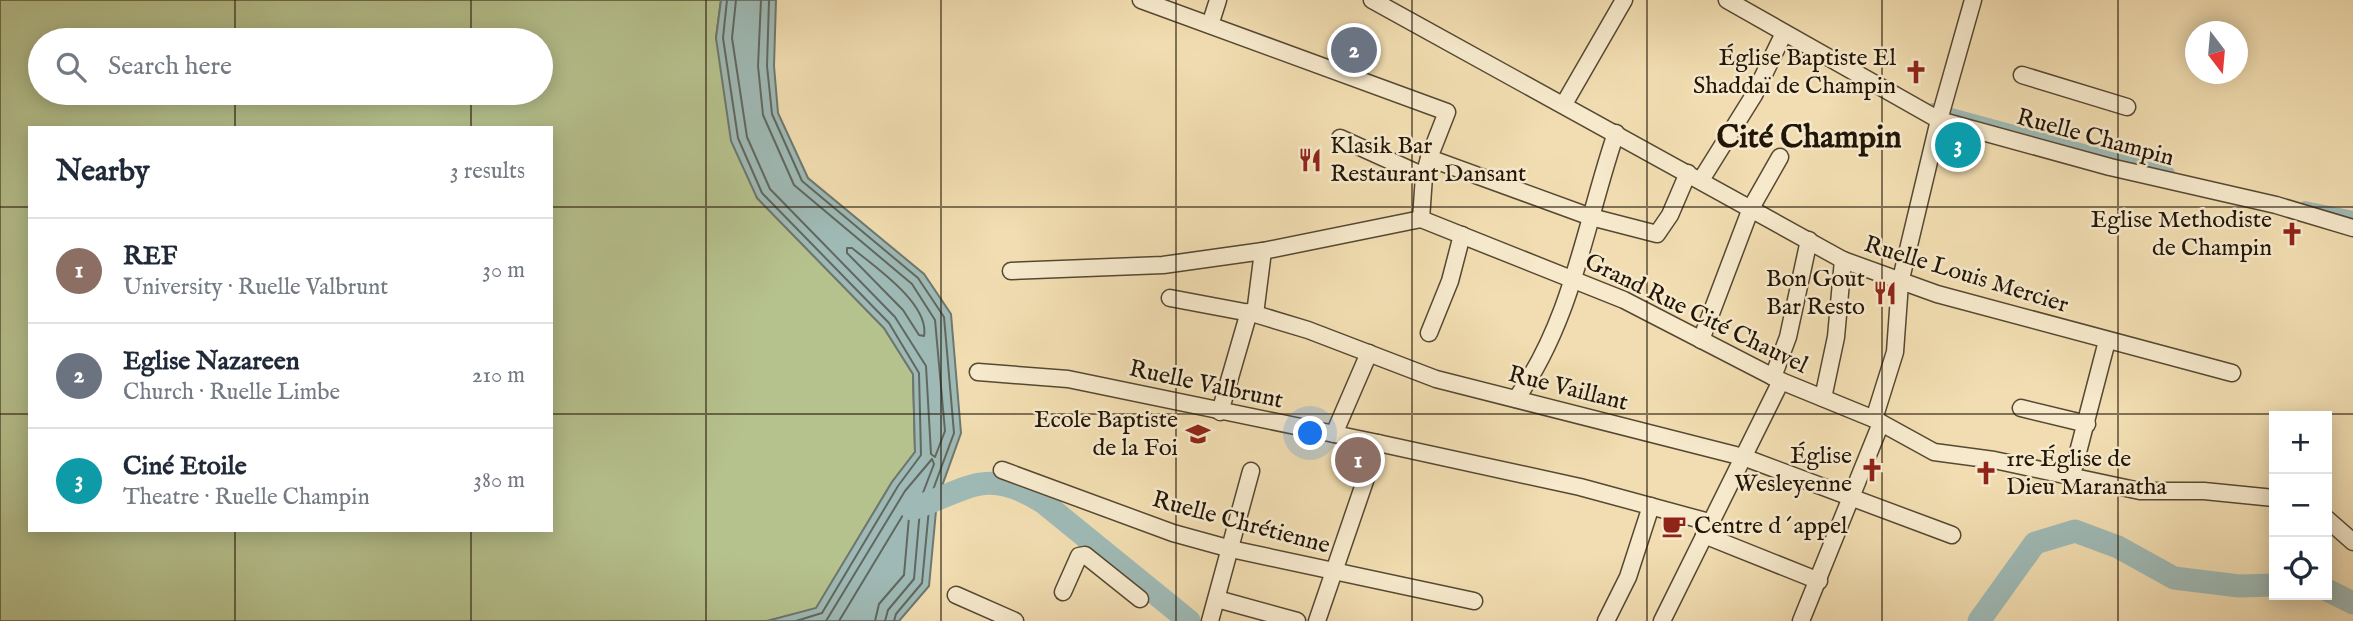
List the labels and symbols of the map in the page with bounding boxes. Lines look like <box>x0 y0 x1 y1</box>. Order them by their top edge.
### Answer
north arrow <box>2185 21 2248 84</box>
pin: 2 <box>1331 24 1377 76</box>
place label: Église Baptiste El Shaddaï de Champin <box>1693 43 1896 102</box>
church icon: Église Baptiste El Shaddaï de Champin <box>1902 58 1930 86</box>
street label: Ruelle Champin <box>2013 102 2177 174</box>
district label: Cité Champin <box>1716 118 1902 159</box>
pin: 3 <box>1935 119 1981 171</box>
place label: Klasik Bar Restaurant Dansant <box>1330 131 1526 190</box>
restaurant icon: Klasik Bar Restaurant Dansant <box>1296 146 1324 174</box>
place label: Eglise Methodiste de Champin <box>2091 205 2272 264</box>
church icon: Eglise Methodiste de Champin <box>2278 220 2306 248</box>
street label: Ruelle Louis Mercier <box>1860 229 2072 321</box>
street label: Grand Rue Cité Chauvel <box>1579 246 1813 382</box>
place label: Bon Gout Bar Resto <box>1766 264 1865 323</box>
restaurant icon: Bon Gout Bar Resto <box>1871 279 1899 307</box>
street label: Ruelle Valbrunt <box>1126 354 1286 416</box>
street label: Rue Vaillant <box>1505 359 1631 419</box>
place label: Ecole Baptiste de la Foi <box>1034 405 1178 464</box>
your location <box>1293 416 1327 450</box>
school or university icon: Ecole Baptiste de la Foi <box>1184 420 1212 448</box>
pin: 1 <box>1335 434 1381 486</box>
place label: Église Wesleyenne <box>1734 441 1852 500</box>
place label: 1re Église de Dieu Maranatha <box>2006 444 2168 503</box>
church icon: Église Wesleyenne <box>1858 456 1886 484</box>
church icon: 1re Église de Dieu Maranatha <box>1972 459 2000 487</box>
street label: Ruelle Chrétienne <box>1149 484 1333 562</box>
place label: Centre d´appel <box>1694 511 1848 542</box>
cafe icon: Centre d´appel <box>1660 512 1688 540</box>

